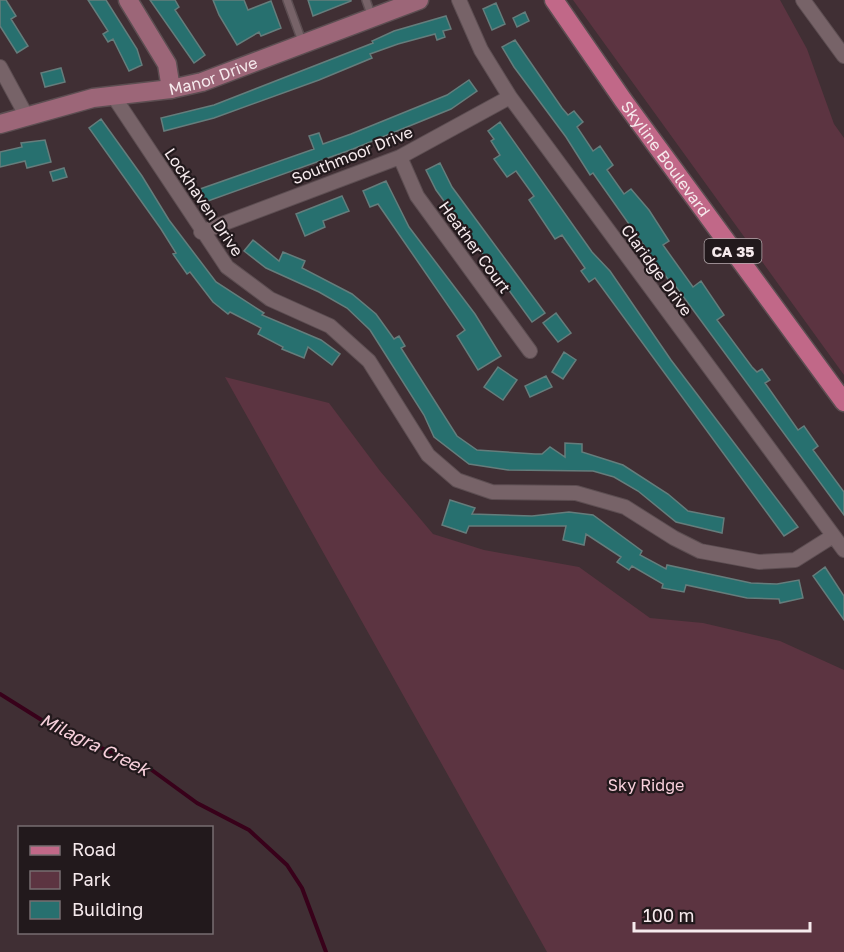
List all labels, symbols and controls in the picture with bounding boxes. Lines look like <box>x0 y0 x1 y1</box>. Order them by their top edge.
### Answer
street label: Manor Drive <box>167 52 260 99</box>
street label: Skyline Boulevard <box>617 97 715 220</box>
street label: Southmoor Drive <box>288 122 416 188</box>
street label: Lockhaven Drive <box>160 144 248 260</box>
street label: Heather Court <box>435 197 515 297</box>
street label: Claridge Drive <box>617 220 697 320</box>
road number: CA 35 <box>704 239 762 263</box>
water label: Milagra Creek <box>37 708 155 781</box>
park label: Sky Ridge <box>608 775 684 795</box>
legend <box>18 826 213 934</box>
text: Road <box>72 838 116 860</box>
text: Park <box>72 868 111 890</box>
scale bar <box>634 895 810 933</box>
text: Building <box>72 898 143 920</box>
text: 100 m <box>643 904 694 926</box>

